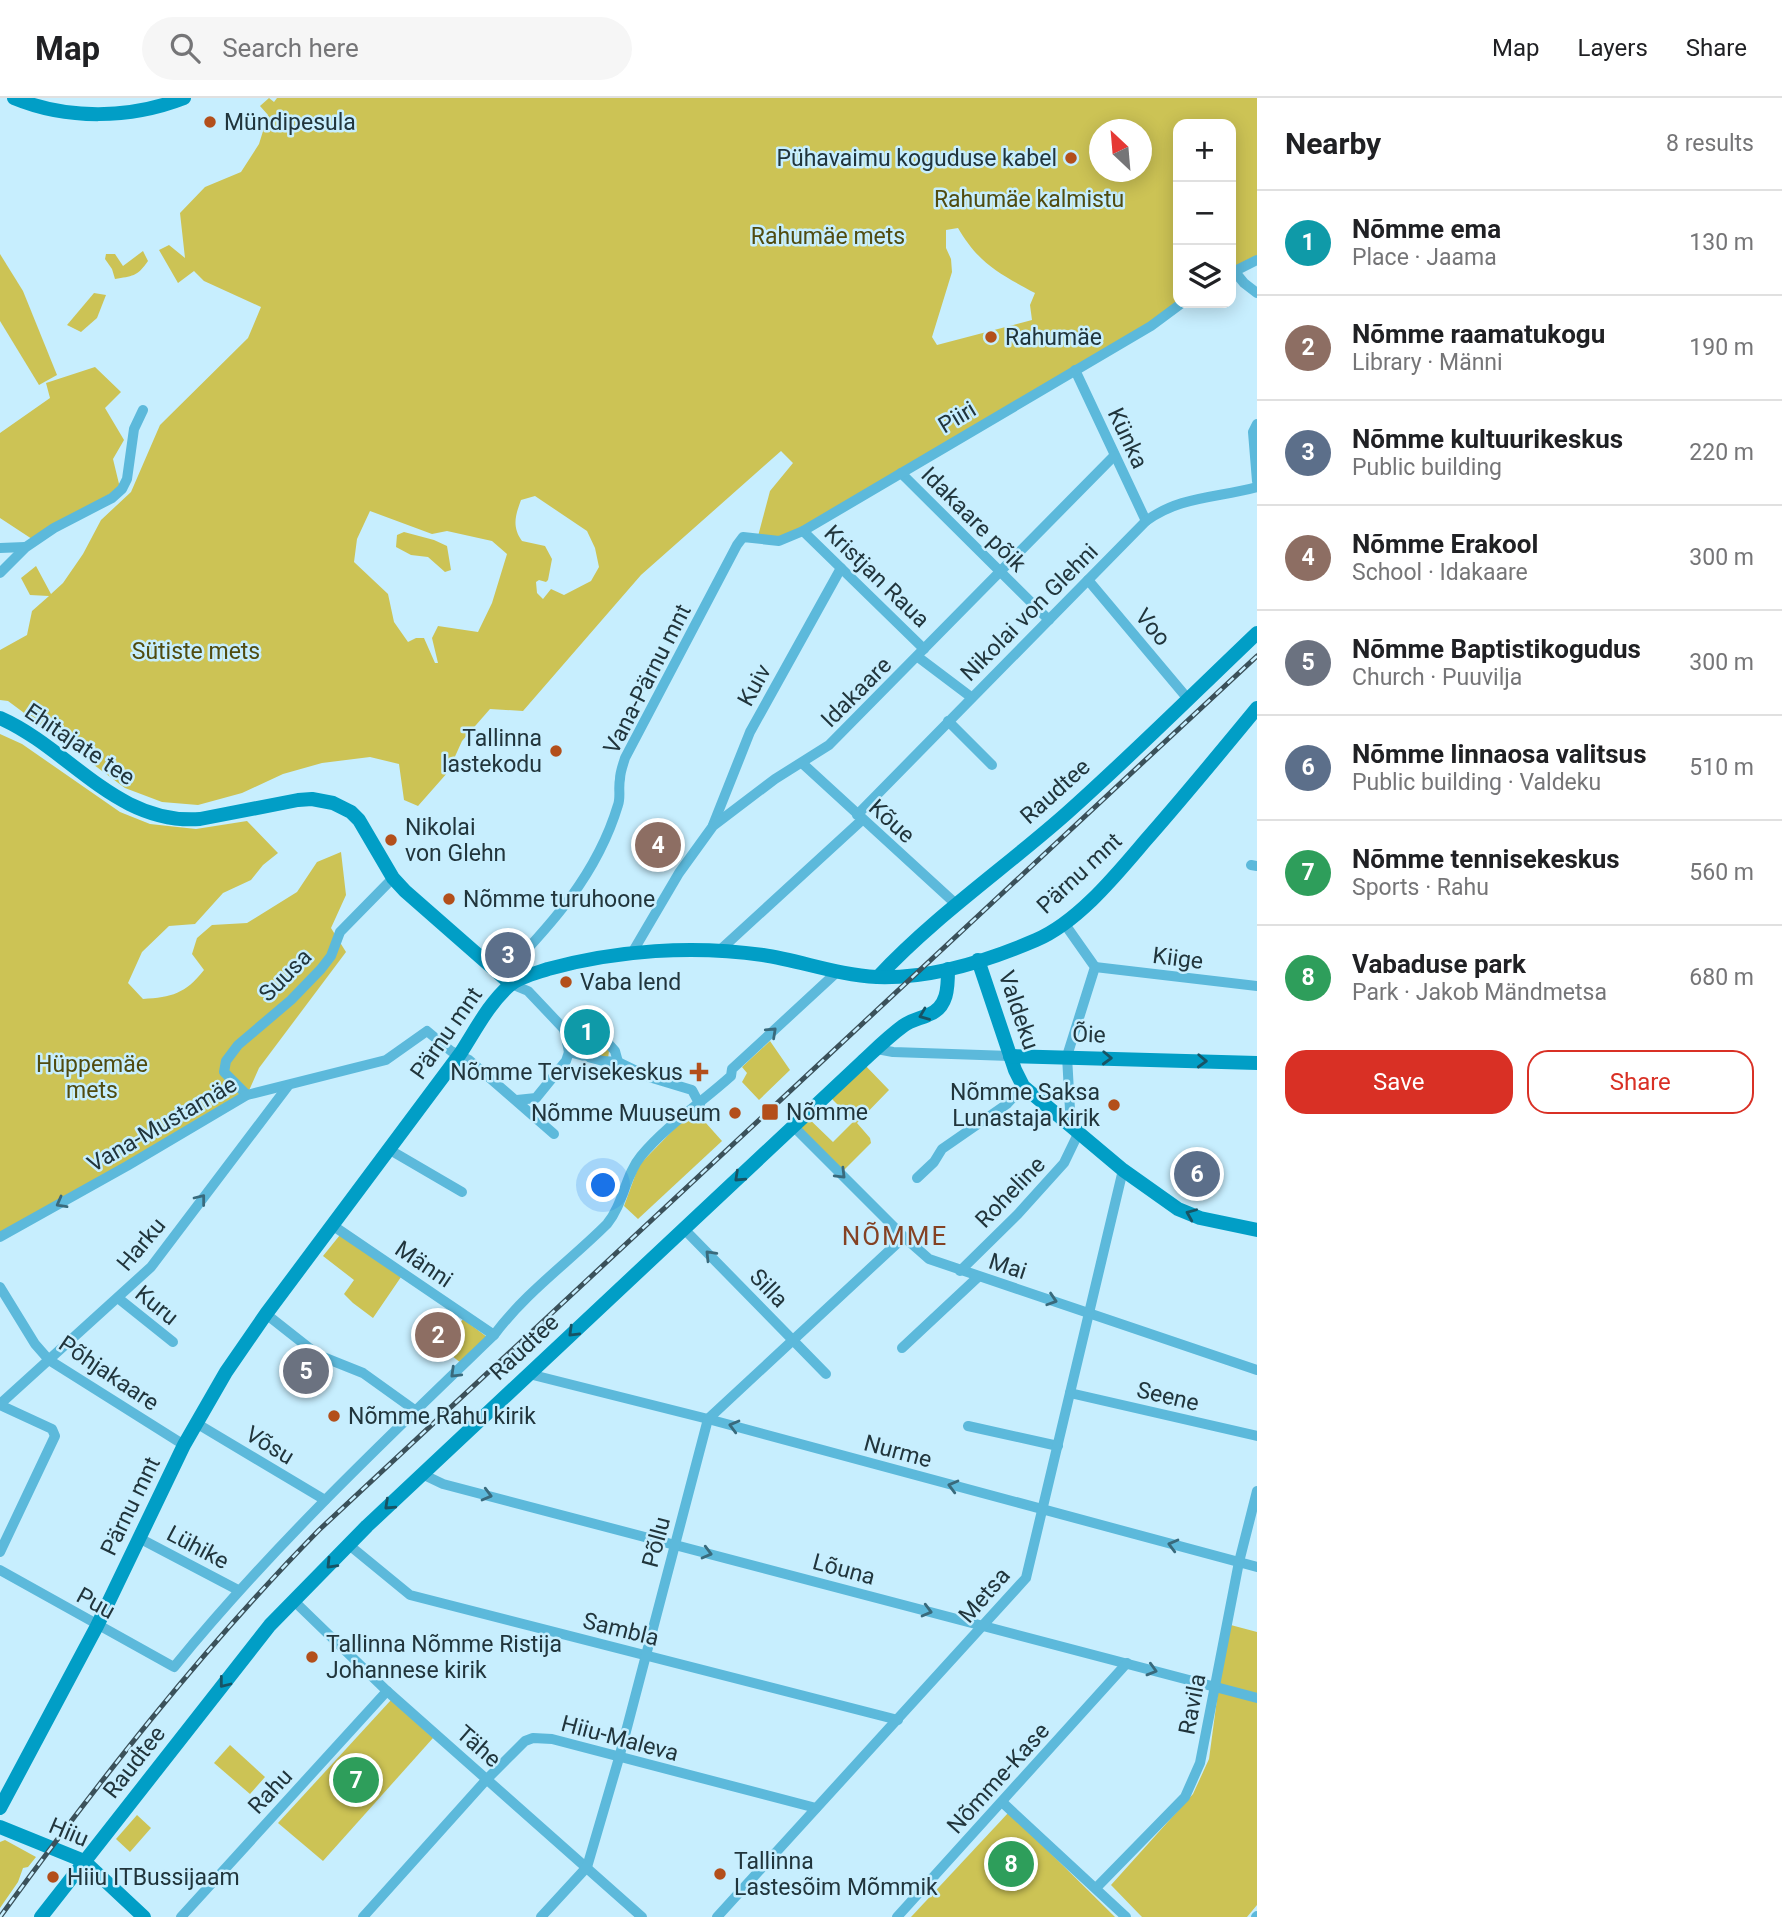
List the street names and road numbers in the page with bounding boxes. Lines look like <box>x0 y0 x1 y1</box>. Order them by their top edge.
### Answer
street label: Piiri <box>934 396 981 439</box>
street label: Künka <box>1102 404 1153 473</box>
street label: Idakaare põik <box>916 461 1032 578</box>
street label: Kristjan Raua <box>819 520 935 633</box>
street label: Nikolai von Glehni <box>955 538 1104 687</box>
street label: Vana-Pärnu mnt <box>598 600 697 759</box>
street label: Voo <box>1129 603 1176 651</box>
street label: Idakaare <box>816 652 897 733</box>
street label: Kuiv <box>732 660 777 711</box>
street label: Ehitajate tee <box>20 698 140 791</box>
street label: Raudtee <box>1015 753 1096 830</box>
street label: Kõue <box>863 794 920 849</box>
street label: Pärnu mnt <box>1031 827 1127 919</box>
street label: Kiige <box>1151 942 1205 975</box>
street label: Suusa <box>253 943 317 1007</box>
street label: Valdeku <box>992 967 1045 1053</box>
street label: Pärnu mnt <box>405 982 488 1085</box>
street label: Õie <box>1072 1019 1106 1049</box>
street label: Vana-Mustamäe <box>83 1071 242 1178</box>
street label: Roheline <box>970 1151 1051 1233</box>
street label: Harku <box>111 1212 171 1276</box>
street label: Männi <box>390 1235 458 1293</box>
street label: Mai <box>986 1248 1030 1285</box>
street label: Silla <box>744 1264 793 1313</box>
street label: Kuru <box>130 1280 184 1331</box>
street label: Raudtee <box>484 1309 564 1386</box>
street label: Põhjakaare <box>54 1330 164 1417</box>
street label: Seene <box>1134 1376 1202 1417</box>
street label: Võsu <box>241 1421 299 1470</box>
street label: Nurme <box>861 1429 935 1473</box>
street label: Pärnu mnt <box>95 1453 166 1560</box>
street label: Põllu <box>637 1514 676 1570</box>
street label: Lühike <box>162 1520 233 1575</box>
street label: Lõuna <box>810 1548 878 1591</box>
street label: Metsa <box>953 1562 1016 1628</box>
street label: Puu <box>72 1582 120 1625</box>
street label: Sambla <box>580 1607 662 1652</box>
street label: Ravila <box>1173 1671 1212 1737</box>
street label: Hiiu-Maleva <box>558 1710 681 1767</box>
street label: Nõmme-Kase <box>942 1717 1055 1839</box>
street label: Tähe <box>451 1720 506 1773</box>
street label: Raudtee <box>98 1721 171 1804</box>
street label: Rahu <box>243 1763 298 1820</box>
street label: Hiiu <box>45 1812 93 1853</box>

